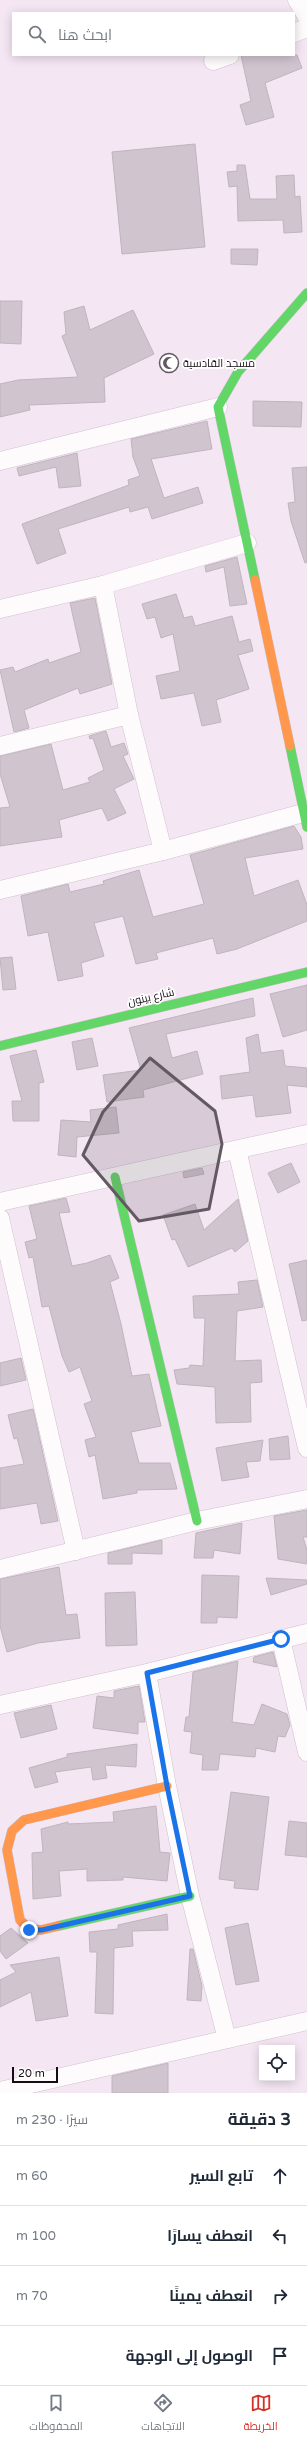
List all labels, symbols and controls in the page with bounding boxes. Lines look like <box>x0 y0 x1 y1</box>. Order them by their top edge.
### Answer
search box <box>12 12 295 56</box>
icon: search <box>26 23 48 45</box>
text: ابحث هنا <box>58 26 112 44</box>
mosque icon: مسجد القادسية <box>158 352 180 374</box>
place label: مسجد القادسية <box>183 357 255 370</box>
street label: شارع بينون <box>127 985 176 1010</box>
route start <box>272 1630 290 1648</box>
route end <box>20 1921 38 1939</box>
map controls <box>259 2045 295 2081</box>
button: locate <box>259 2045 295 2081</box>
scale bar <box>12 2065 58 2084</box>
text: 20 m <box>18 2067 45 2080</box>
text: 3 دقيقة <box>228 2109 291 2130</box>
text: سيرًا · 230 m <box>16 2112 88 2128</box>
icon: ahead <box>269 2165 291 2187</box>
text: تابع السير <box>189 2167 253 2185</box>
text: 60 m <box>16 2168 48 2184</box>
icon: left <box>269 2225 291 2247</box>
text: انعطف يسارًا <box>167 2227 253 2245</box>
text: 100 m <box>16 2228 56 2244</box>
icon: right <box>269 2285 291 2307</box>
text: انعطف يمينًا <box>169 2287 253 2305</box>
text: 70 m <box>16 2288 48 2304</box>
icon: arrive <box>269 2345 291 2367</box>
text: الوصول إلى الوجهة <box>126 2347 253 2365</box>
tab: المحفوظات <box>29 2392 83 2436</box>
tab: الاتجاهات <box>141 2392 185 2436</box>
tab: الخريطة <box>243 2392 278 2436</box>

